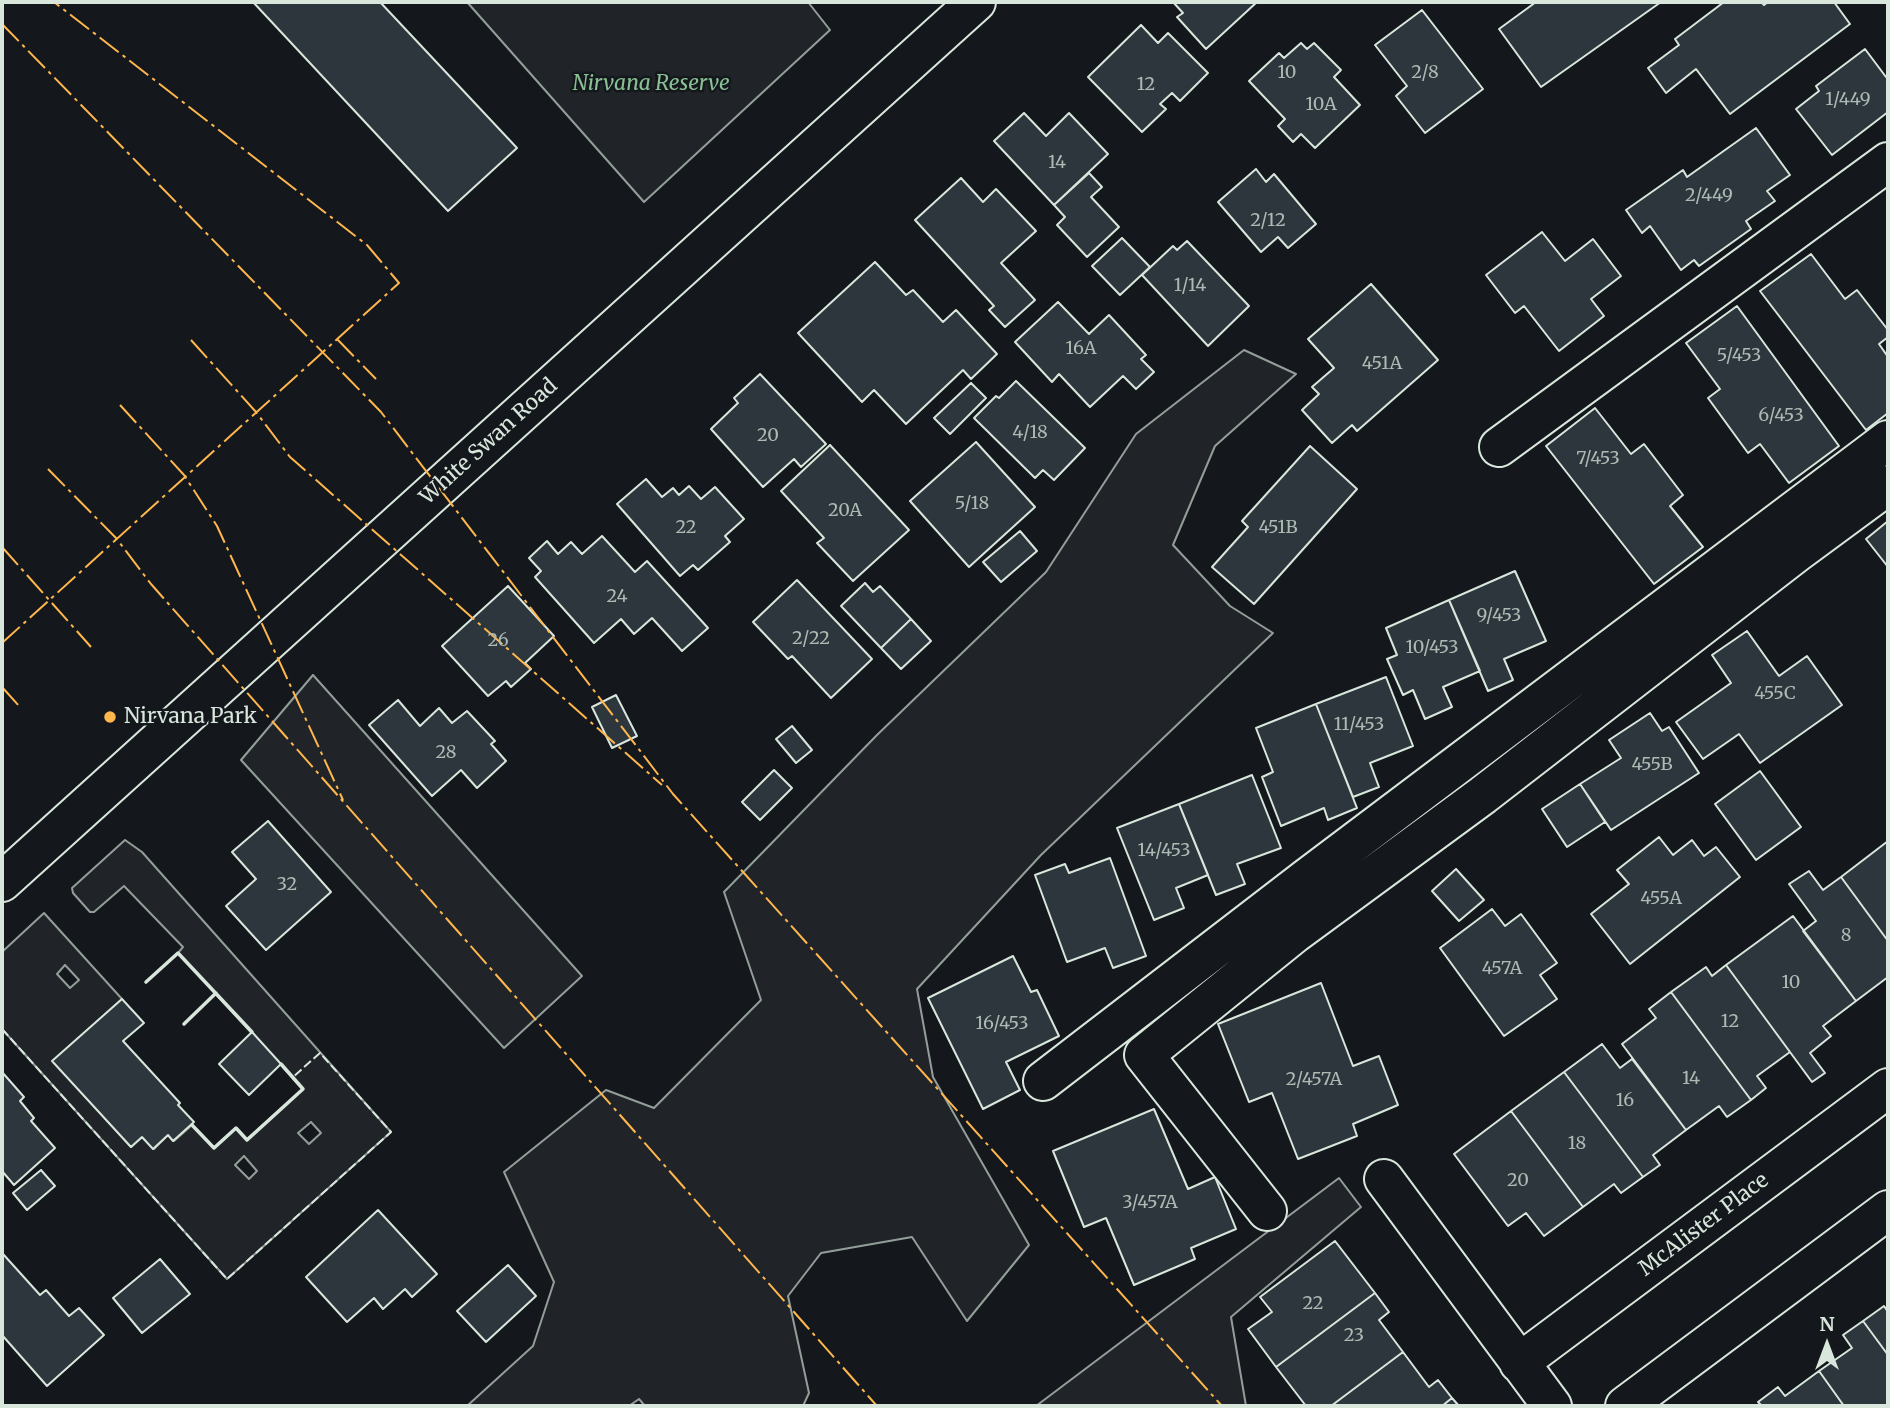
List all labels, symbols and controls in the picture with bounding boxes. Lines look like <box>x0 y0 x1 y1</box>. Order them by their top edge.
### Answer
house number: 10 <box>1278 62 1296 84</box>
house number: 2/8 <box>1411 62 1439 84</box>
park label: Nirvana Reserve <box>572 71 730 97</box>
house number: 12 <box>1137 74 1155 96</box>
house number: 1/449 <box>1825 89 1871 111</box>
house number: 10A <box>1305 94 1337 116</box>
house number: 14 <box>1048 152 1066 174</box>
house number: 2/449 <box>1685 185 1733 207</box>
house number: 2/12 <box>1250 210 1286 232</box>
house number: 1/14 <box>1174 275 1206 297</box>
house number: 16A <box>1066 338 1096 360</box>
house number: 5/453 <box>1717 345 1761 367</box>
house number: 451A <box>1362 353 1402 375</box>
street label: White Swan Road <box>415 374 563 510</box>
house number: 6/453 <box>1758 405 1804 427</box>
house number: 4/18 <box>1012 422 1048 444</box>
house number: 20 <box>757 425 779 447</box>
house number: 7/453 <box>1576 448 1620 470</box>
house number: 5/18 <box>955 493 989 515</box>
house number: 20A <box>828 500 862 522</box>
house number: 22 <box>675 517 697 539</box>
house number: 451B <box>1258 517 1298 539</box>
house number: 24 <box>606 586 628 608</box>
house number: 9/453 <box>1477 605 1521 627</box>
house number: 2/22 <box>792 628 830 650</box>
house number: 26 <box>487 630 509 652</box>
house number: 10/453 <box>1405 637 1459 659</box>
house number: 455C <box>1754 683 1796 705</box>
place label: Nirvana Park <box>124 704 257 730</box>
marker: Nirvana Park <box>102 709 118 725</box>
house number: 11/453 <box>1334 714 1384 736</box>
house number: 28 <box>435 742 457 764</box>
house number: 455B <box>1631 754 1673 776</box>
house number: 14/453 <box>1138 840 1190 862</box>
house number: 32 <box>277 874 297 896</box>
house number: 455A <box>1640 888 1682 910</box>
house number: 8 <box>1841 925 1851 947</box>
house number: 457A <box>1482 958 1522 980</box>
house number: 10 <box>1782 972 1800 994</box>
house number: 12 <box>1721 1011 1739 1033</box>
house number: 16/453 <box>976 1013 1028 1035</box>
house number: 14 <box>1682 1068 1700 1090</box>
house number: 2/457A <box>1286 1069 1342 1091</box>
house number: 16 <box>1616 1090 1634 1112</box>
house number: 18 <box>1568 1133 1586 1155</box>
street label: McAlister Place <box>1634 1168 1774 1282</box>
house number: 20 <box>1507 1170 1529 1192</box>
house number: 3/457A <box>1122 1192 1178 1214</box>
house number: 22 <box>1302 1293 1324 1315</box>
north arrow <box>1792 1310 1862 1380</box>
text: N <box>1819 1312 1835 1336</box>
house number: 23 <box>1344 1325 1364 1347</box>

